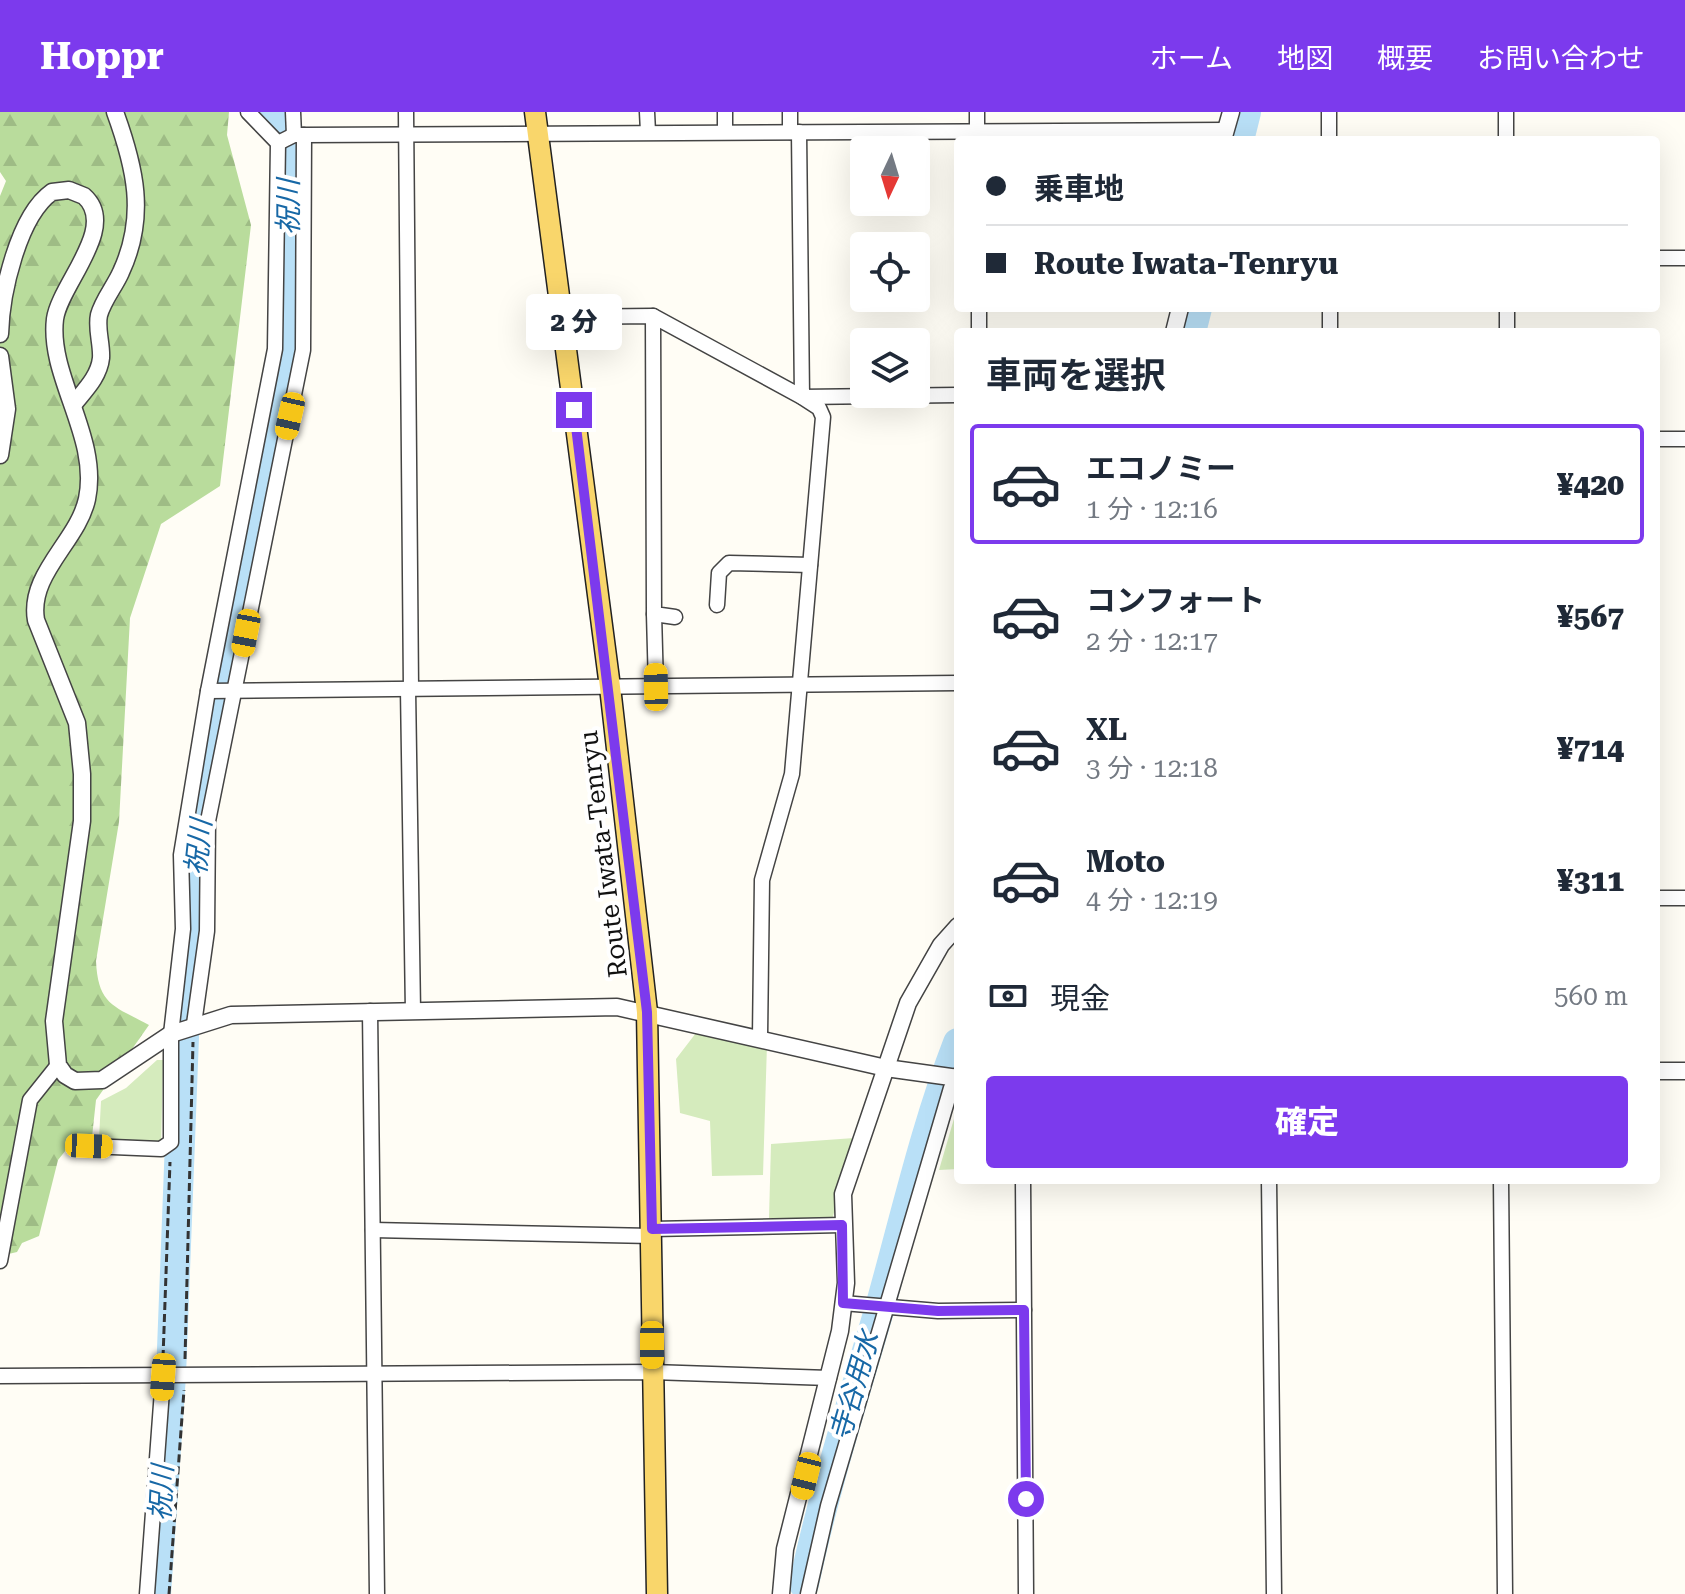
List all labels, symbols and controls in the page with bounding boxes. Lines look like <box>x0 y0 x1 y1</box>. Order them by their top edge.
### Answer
text: Hoppr <box>40 34 164 78</box>
text: ホーム <box>1150 42 1233 75</box>
text: 地図 <box>1277 42 1333 75</box>
text: 概要 <box>1377 42 1433 75</box>
text: お問い合わせ <box>1477 42 1645 75</box>
north arrow <box>850 136 930 216</box>
map controls <box>850 136 930 408</box>
text: 乗車地 <box>1034 171 1124 206</box>
water label: 祝川 <box>272 176 305 235</box>
button: locate <box>850 232 930 312</box>
text: Route Iwata-Tenryu <box>1034 246 1338 281</box>
callout: 2 分 <box>526 294 622 350</box>
text: 2 分 <box>550 307 598 337</box>
button: layers <box>850 328 930 408</box>
text: 車両を選択 <box>986 355 1166 397</box>
car <box>273 390 307 442</box>
route end <box>556 392 592 428</box>
icon: car <box>990 448 1062 520</box>
text: エコノミー <box>1086 451 1236 486</box>
text: ¥420 <box>1557 467 1624 502</box>
text: 1 分 · 12:16 <box>1086 494 1218 524</box>
icon: car <box>990 580 1062 652</box>
text: コンフォート <box>1086 583 1265 618</box>
text: ¥567 <box>1557 599 1624 634</box>
car <box>230 607 262 659</box>
text: 2 分 · 12:17 <box>1086 626 1218 656</box>
car <box>644 663 668 711</box>
icon: car <box>990 712 1062 784</box>
text: XL <box>1086 712 1127 747</box>
street label: Route Iwata-Tenryu <box>573 729 633 979</box>
text: ¥714 <box>1557 731 1624 766</box>
text: 3 分 · 12:18 <box>1086 753 1218 783</box>
water label: 祝川 <box>179 815 218 877</box>
icon: car <box>990 844 1062 916</box>
text: Moto <box>1086 844 1165 879</box>
text: ¥311 <box>1557 863 1624 898</box>
text: 4 分 · 12:19 <box>1086 885 1218 915</box>
icon: cash <box>986 974 1030 1018</box>
text: 現金 <box>1050 981 1110 1016</box>
text: 560 m <box>1554 981 1628 1011</box>
button: 確定 <box>986 1076 1628 1168</box>
car <box>65 1133 113 1159</box>
car <box>640 1321 664 1369</box>
water label: 寺谷用水 <box>823 1325 887 1445</box>
car <box>149 1352 177 1402</box>
car <box>789 1450 823 1502</box>
water label: 祝川 <box>144 1461 180 1522</box>
route start <box>1008 1481 1044 1517</box>

